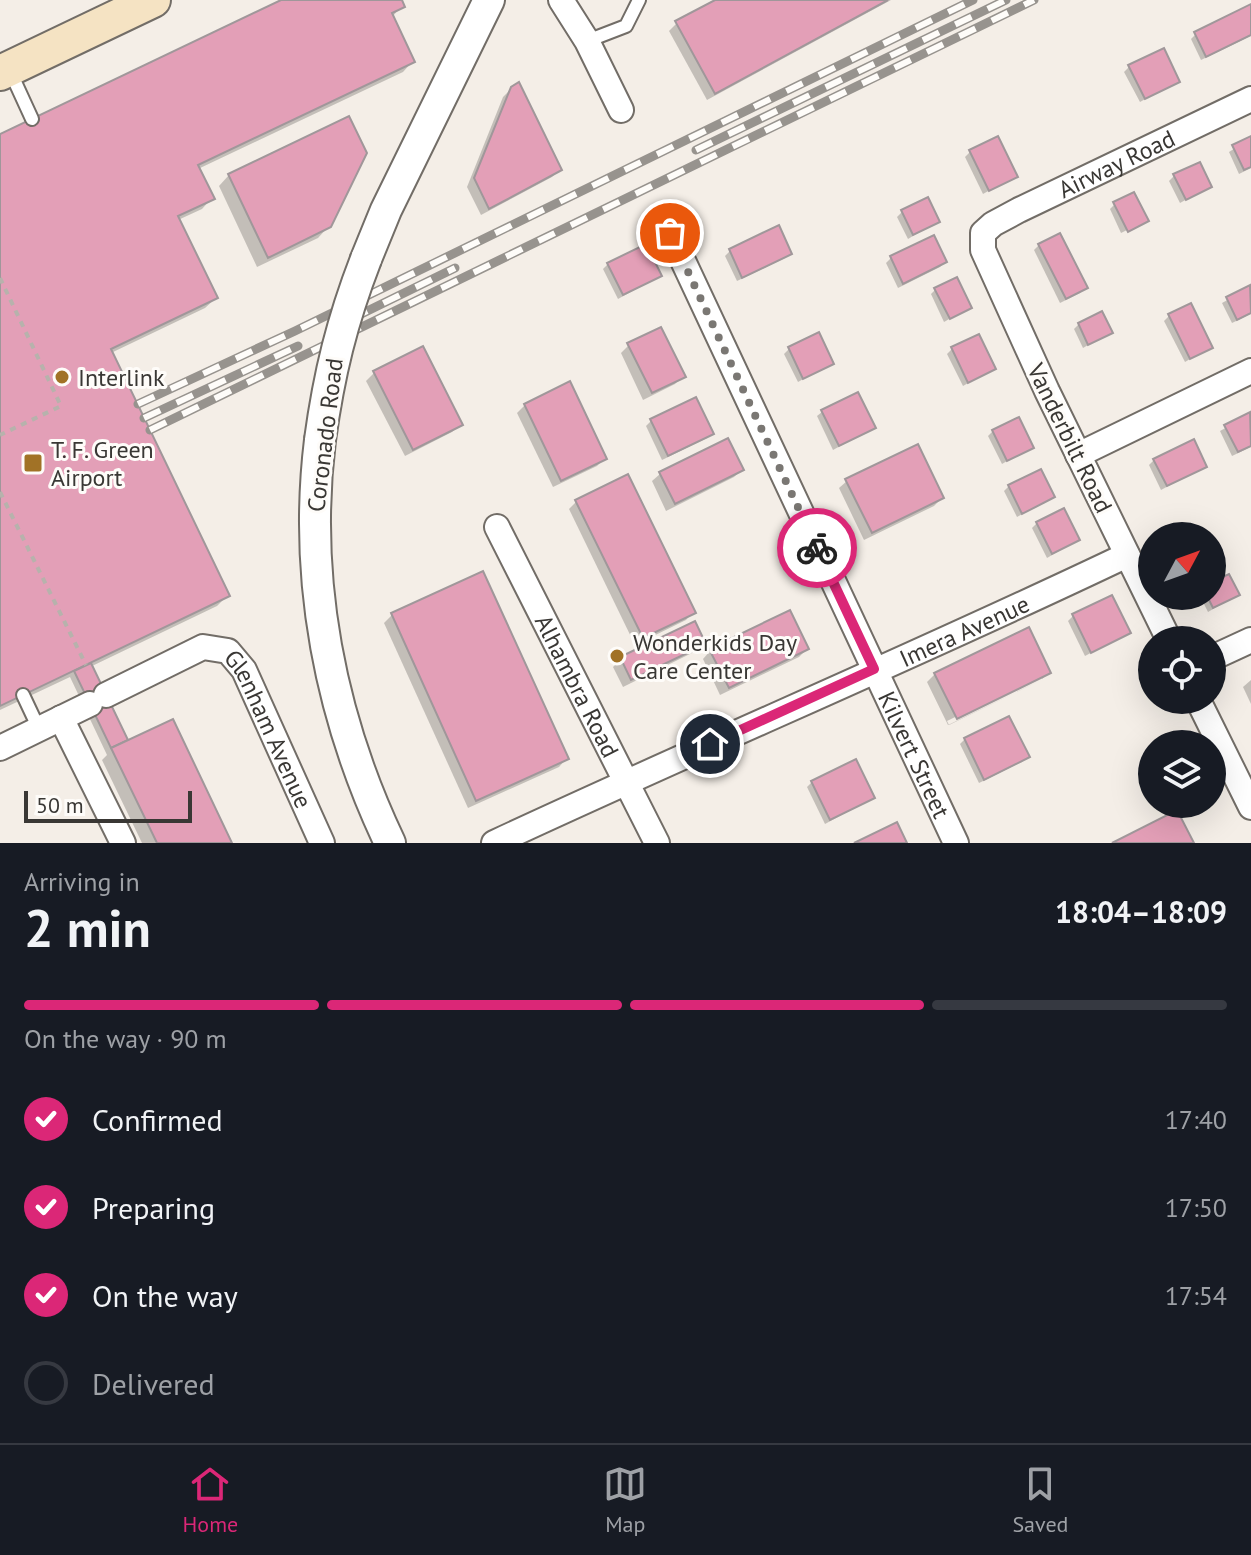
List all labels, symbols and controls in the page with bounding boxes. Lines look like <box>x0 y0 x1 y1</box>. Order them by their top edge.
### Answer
street label: Airway Road <box>1053 122 1180 205</box>
pin <box>636 199 704 267</box>
icon: bag <box>648 211 692 255</box>
street label: Coronado Road <box>300 356 350 514</box>
street label: Vanderbilt Road <box>1020 357 1120 518</box>
place label: Interlink <box>78 362 165 393</box>
marker: Interlink <box>53 368 71 386</box>
place label: T. F. Green Airport <box>51 434 154 493</box>
marker: T. F. Green Airport <box>22 452 44 474</box>
courier <box>777 508 857 588</box>
north arrow <box>1138 522 1226 610</box>
map controls <box>1138 522 1226 818</box>
icon: bike <box>795 526 839 570</box>
street label: Imera Avenue <box>894 588 1034 674</box>
street label: Alhambra Road <box>528 609 626 762</box>
button: locate <box>1138 626 1226 714</box>
place label: Wonderkids Day Care Center <box>633 627 797 686</box>
street label: Glenham Avenue <box>218 643 320 813</box>
marker: Wonderkids Day Care Center <box>608 647 626 665</box>
street label: Kilvert Street <box>872 686 958 823</box>
pin <box>676 710 744 778</box>
icon: home <box>688 722 732 766</box>
button: layers <box>1138 730 1226 818</box>
scale bar <box>24 787 192 823</box>
text: 50 m <box>36 791 84 819</box>
text: Arriving in <box>24 865 140 898</box>
text: 18:04–18:09 <box>1055 892 1227 931</box>
text: 2 min <box>24 894 151 961</box>
text: On the way · 90 m <box>24 1022 227 1055</box>
icon: check <box>24 1097 68 1141</box>
text: Confirmed <box>92 1100 223 1139</box>
text: 17:40 <box>1165 1103 1227 1136</box>
icon: check <box>24 1185 68 1229</box>
text: Preparing <box>92 1188 215 1227</box>
text: 17:50 <box>1165 1191 1227 1224</box>
icon: check <box>24 1273 68 1317</box>
text: On the way <box>92 1276 238 1315</box>
text: 17:54 <box>1165 1279 1227 1312</box>
text: Delivered <box>92 1364 215 1403</box>
tab: Home <box>183 1462 238 1538</box>
tab: Map <box>603 1462 647 1538</box>
tab: Saved <box>1012 1462 1068 1538</box>

